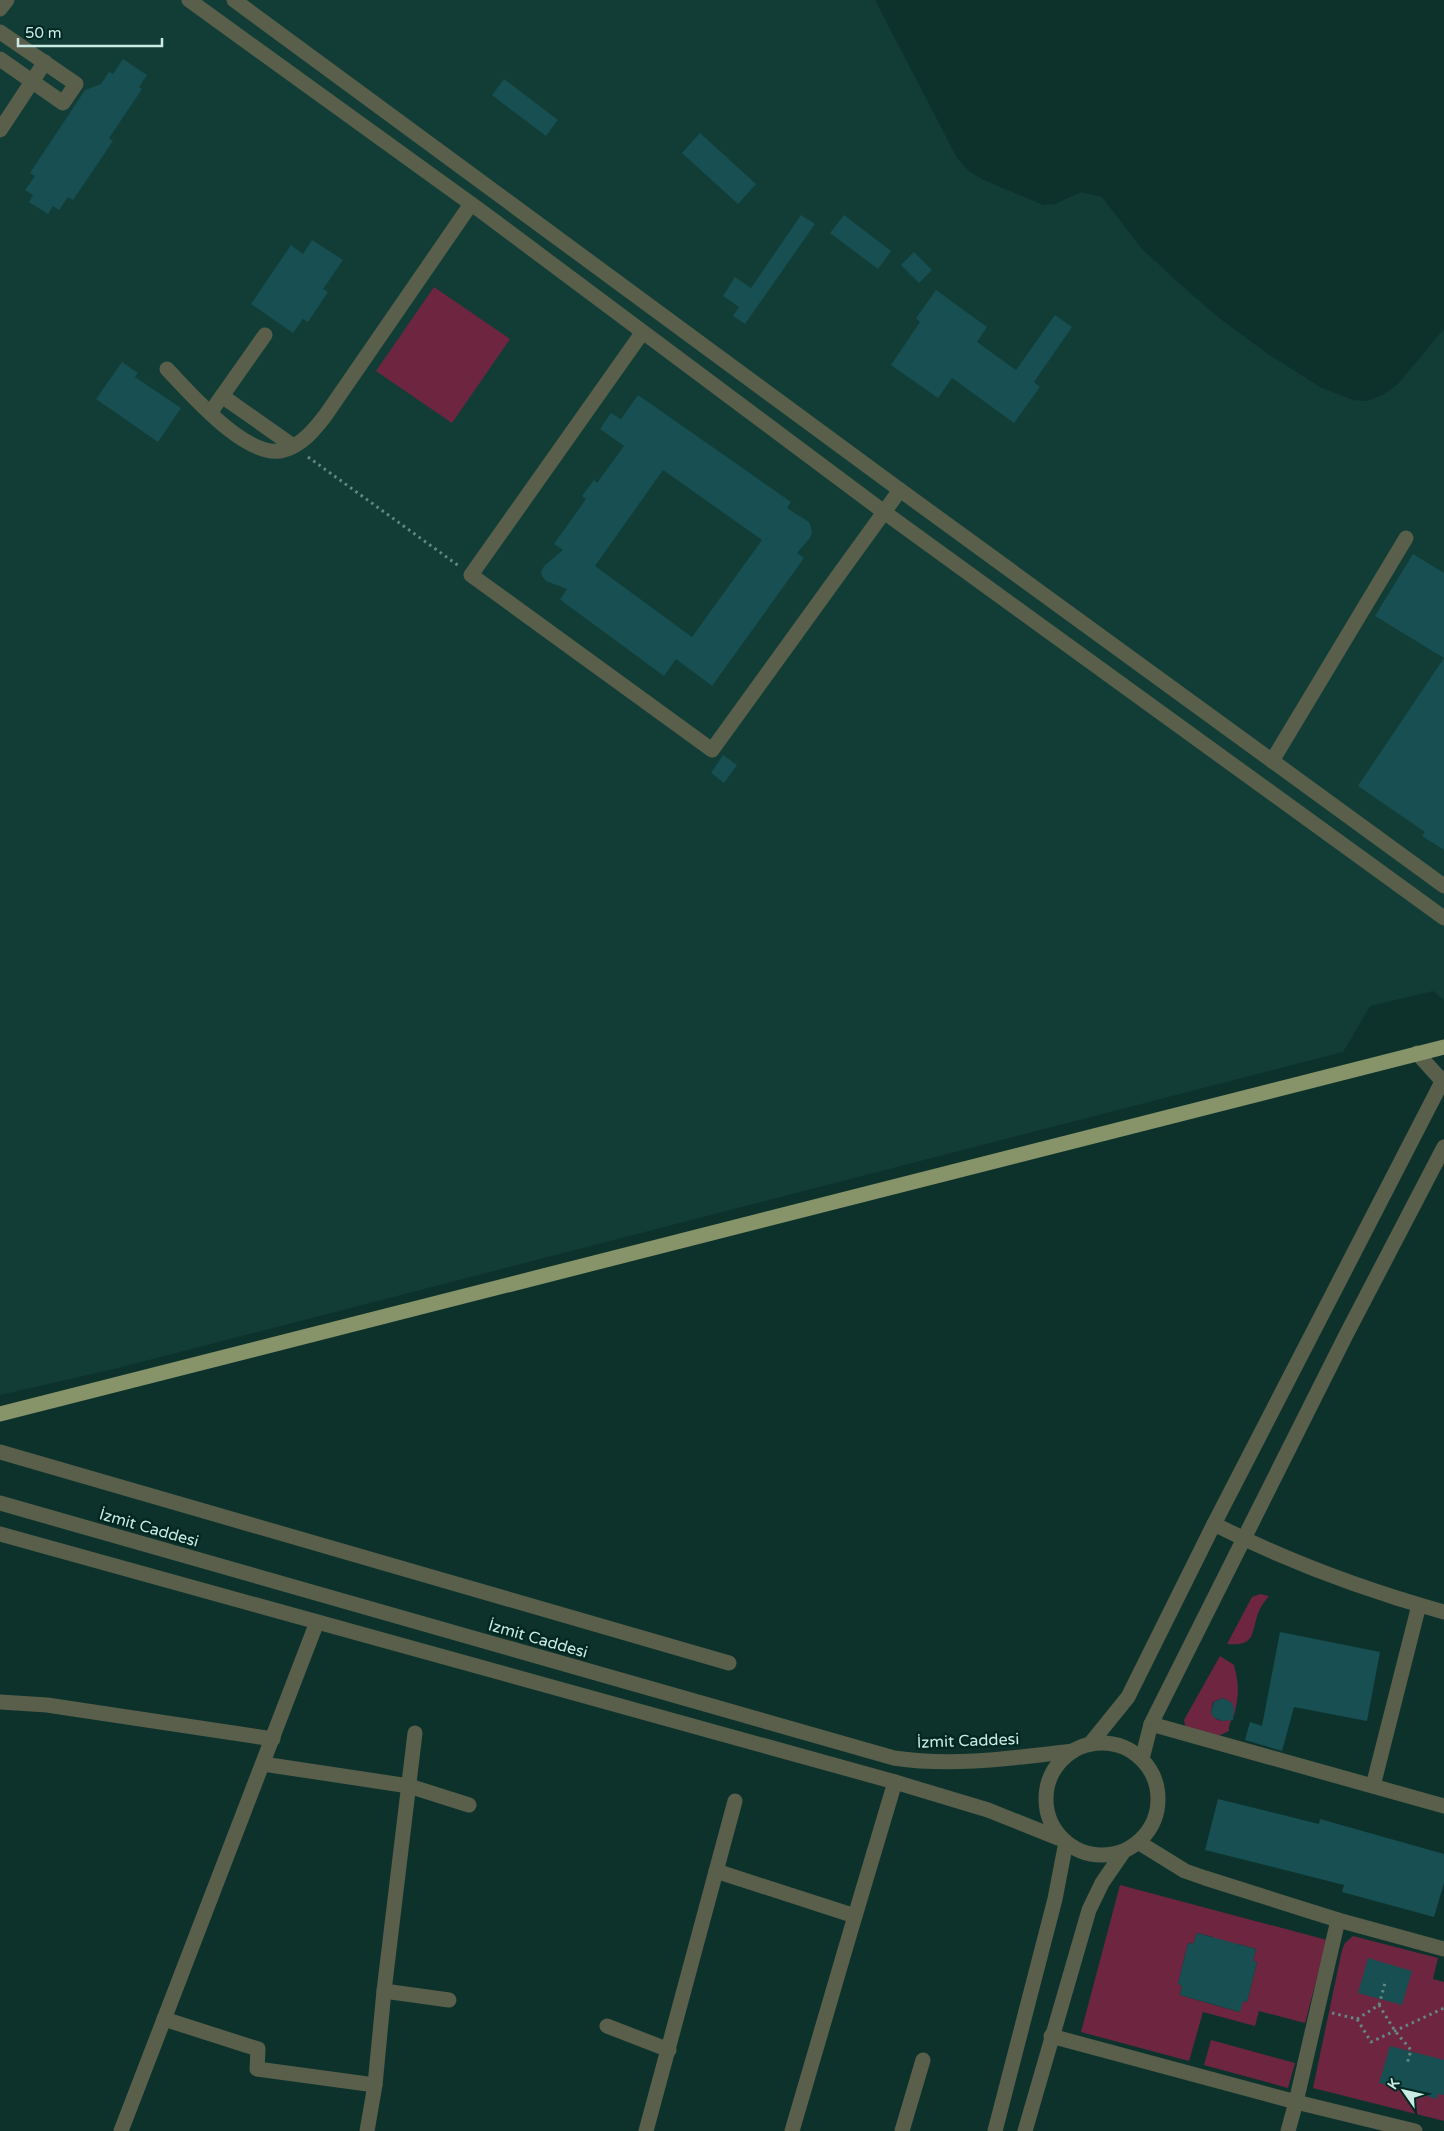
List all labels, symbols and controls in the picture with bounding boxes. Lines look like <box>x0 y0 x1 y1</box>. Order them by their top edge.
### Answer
scale bar <box>18 15 161 47</box>
text: 50 m <box>25 24 62 42</box>
street label: İzmit Caddesi <box>97 1504 201 1552</box>
street label: İzmit Caddesi <box>486 1615 590 1663</box>
street label: İzmit Caddesi <box>916 1729 1020 1753</box>
north arrow <box>1379 2066 1429 2116</box>
text: K <box>1384 2075 1404 2093</box>

